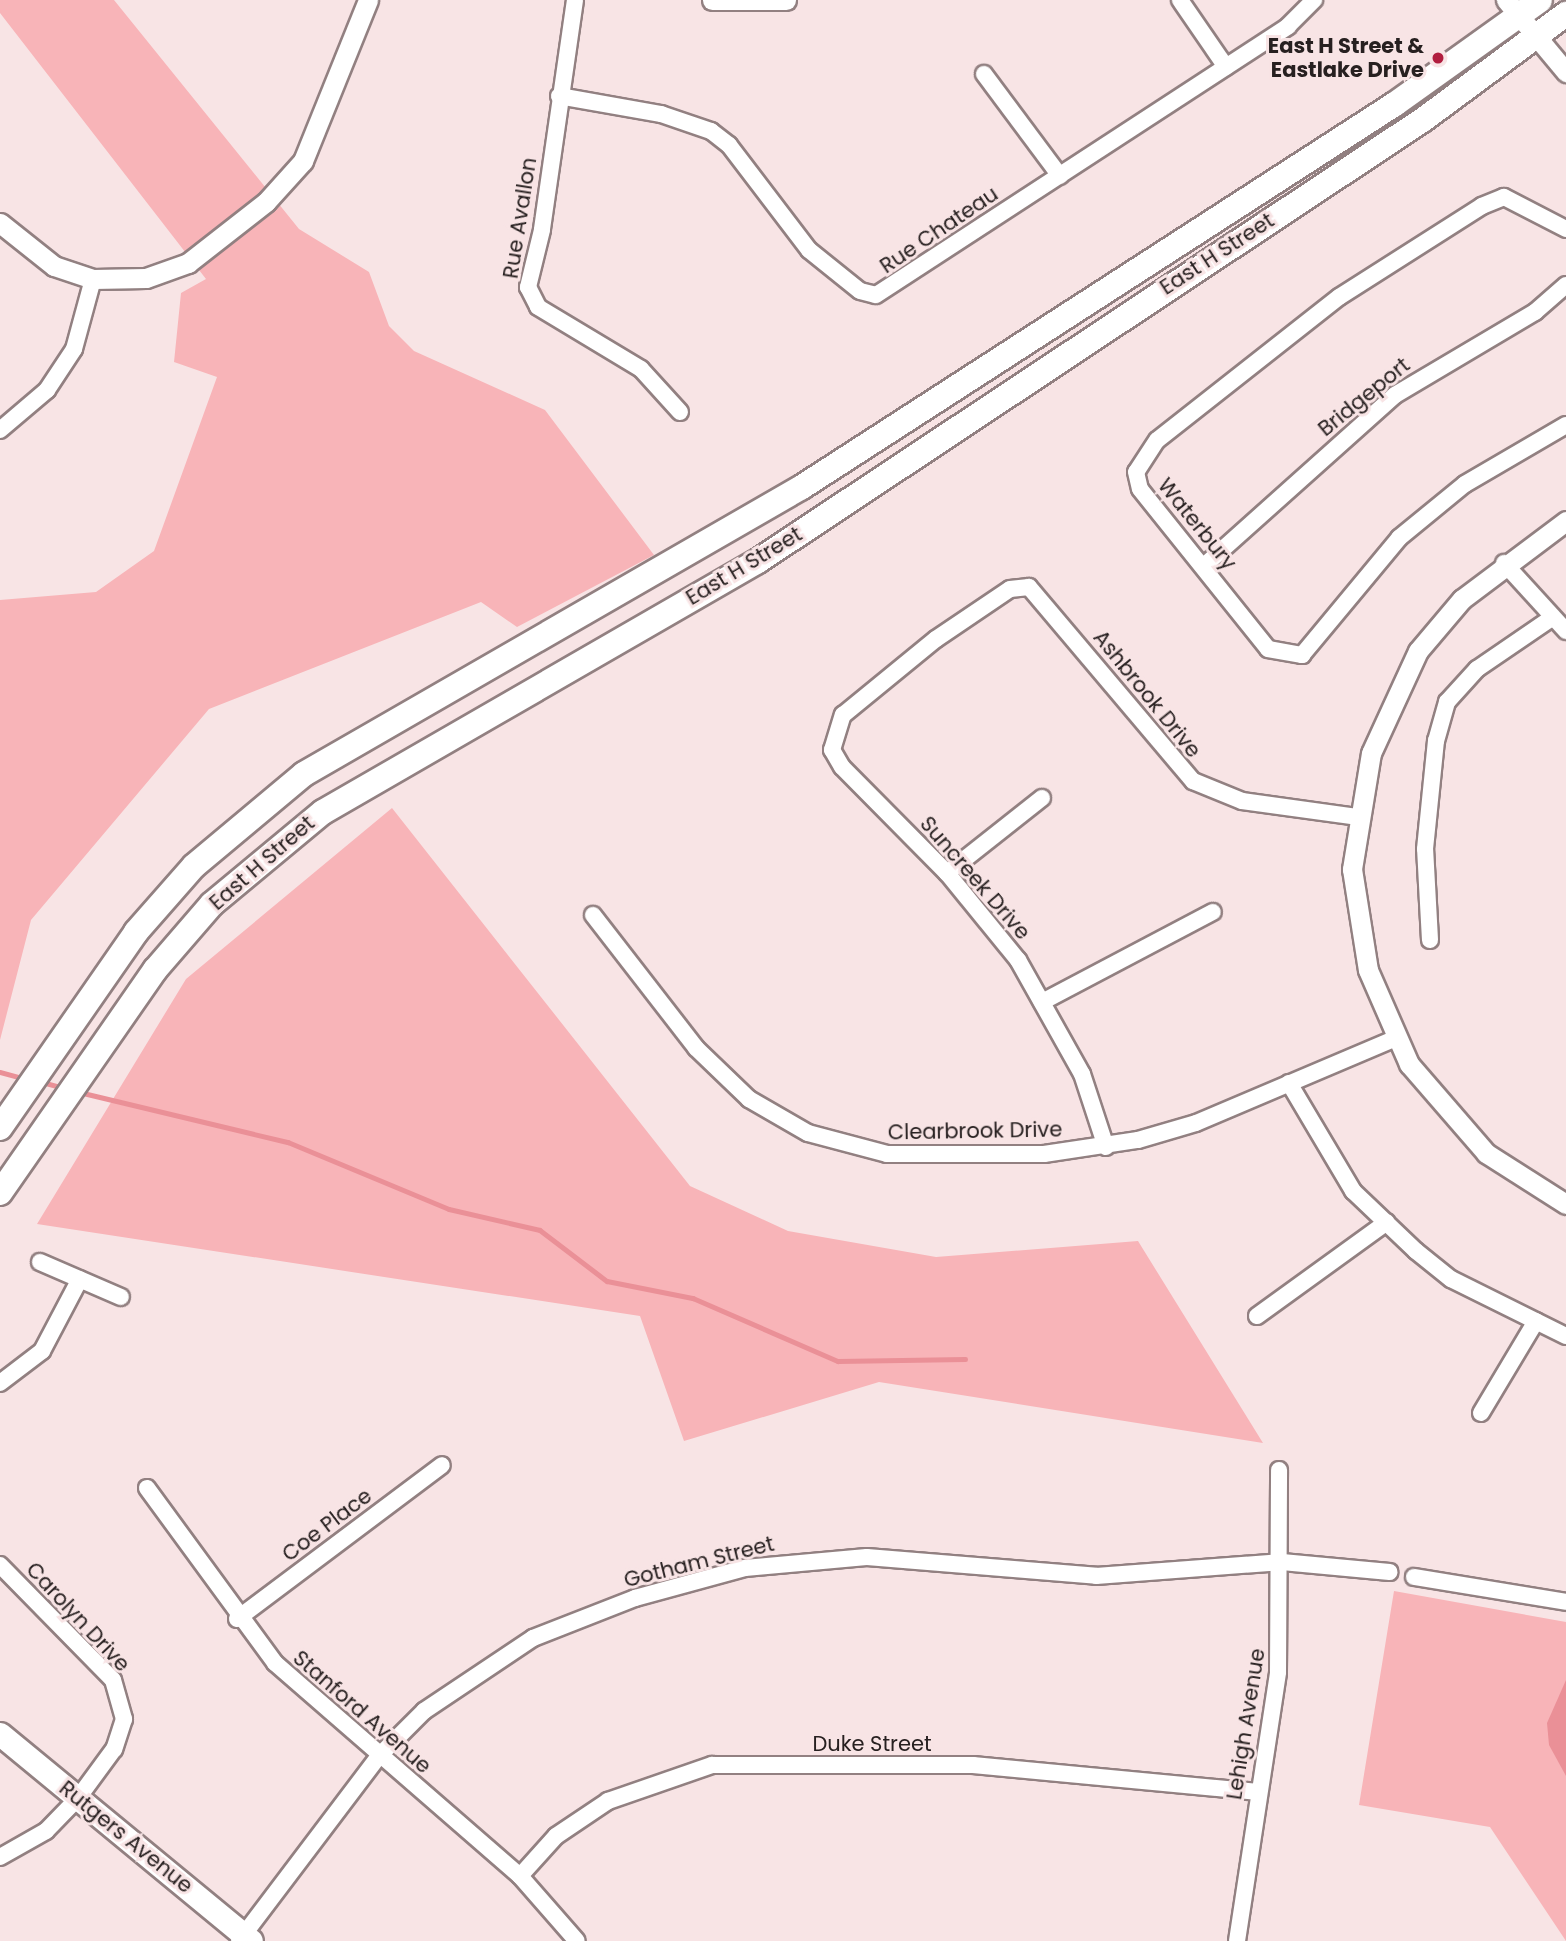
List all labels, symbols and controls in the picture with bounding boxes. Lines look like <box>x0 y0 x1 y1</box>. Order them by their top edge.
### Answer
place label: East H Street & Eastlake Drive <box>1268 33 1424 83</box>
marker: East H Street & Eastlake Drive <box>1430 50 1446 66</box>
street label: Rue Avallon <box>498 156 542 280</box>
street label: Rue Chateau <box>875 181 1003 279</box>
street label: East H Street <box>1155 208 1279 300</box>
street label: Bridgeport <box>1313 352 1415 442</box>
street label: Waterbury <box>1152 473 1242 575</box>
street label: East H Street <box>681 522 807 610</box>
street label: Ashbrook Drive <box>1088 625 1206 763</box>
street label: East H Street <box>204 811 320 915</box>
street label: Suncreek Drive <box>915 811 1035 945</box>
street label: Clearbrook Drive <box>888 1117 1062 1145</box>
street label: Coe Place <box>277 1483 377 1567</box>
street label: Gotham Street <box>621 1531 777 1593</box>
street label: Carolyn Drive <box>21 1557 135 1677</box>
street label: Stanford Avenue <box>288 1645 436 1779</box>
street label: Lehigh Avenue <box>1222 1647 1270 1801</box>
street label: Duke Street <box>812 1731 932 1757</box>
street label: Rutgers Avenue <box>54 1776 198 1898</box>

